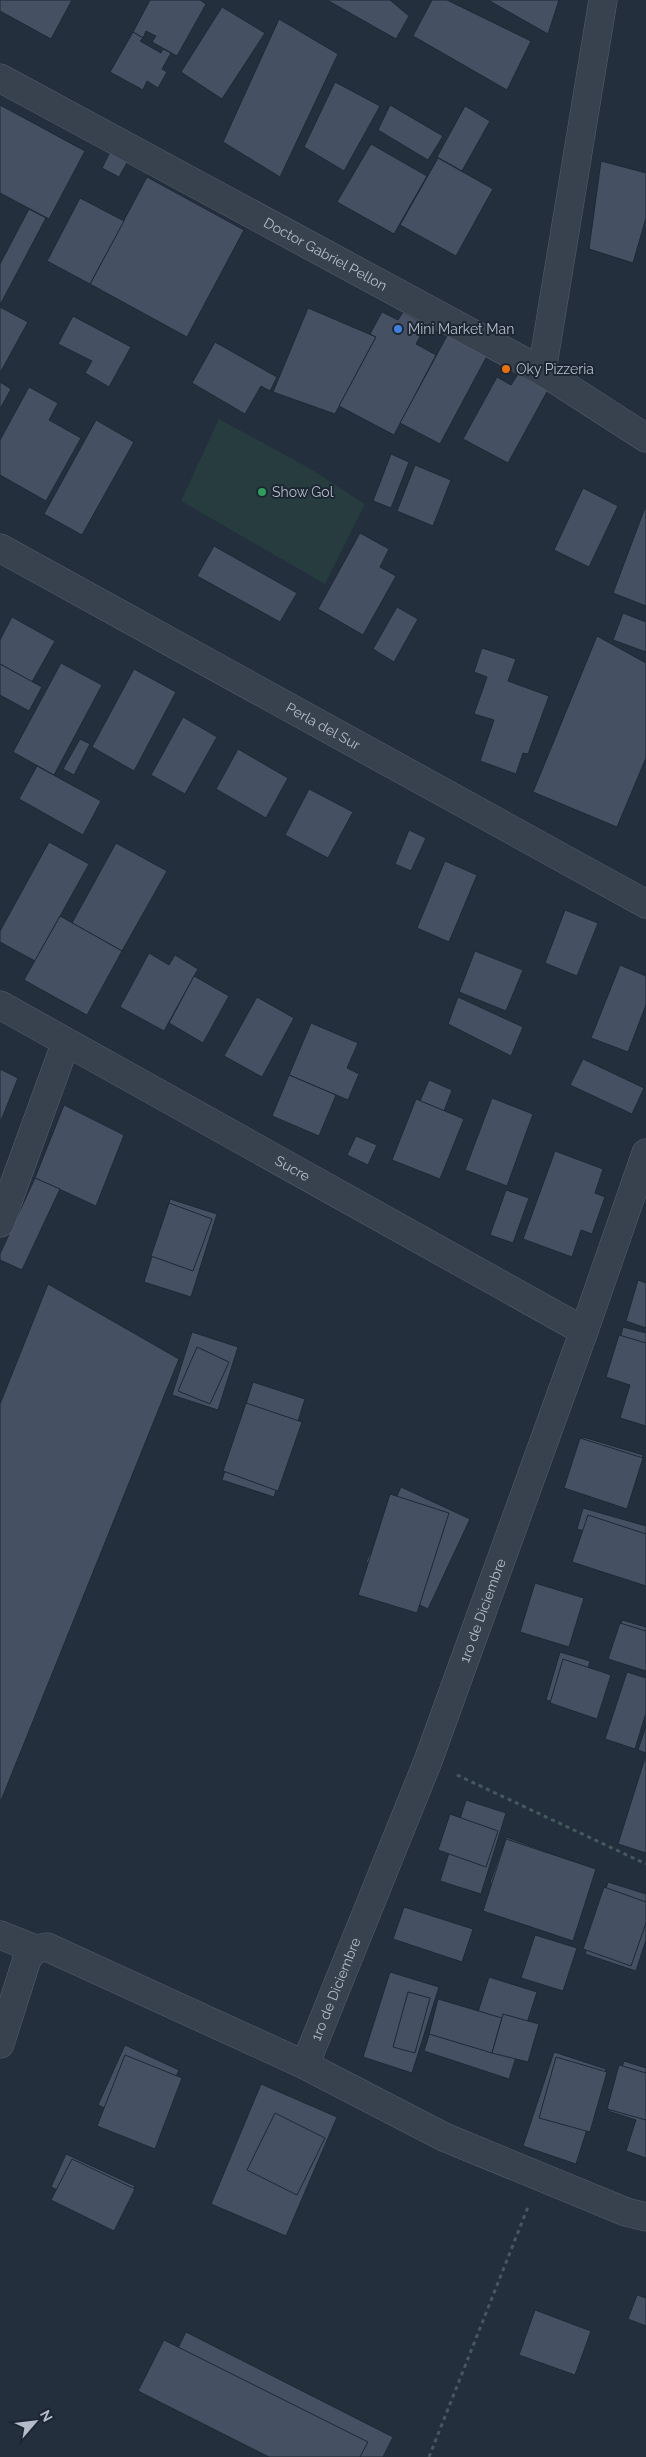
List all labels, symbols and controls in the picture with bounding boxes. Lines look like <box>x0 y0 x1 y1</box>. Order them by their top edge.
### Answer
street label: Doctor Gabriel Pellon <box>261 214 390 294</box>
place label: Mini Market Man <box>408 321 514 337</box>
marker: Mini Market Man <box>392 323 404 335</box>
place label: Oky Pizzeria <box>516 361 594 377</box>
marker: Oky Pizzeria <box>500 363 512 375</box>
place label: Show Gol <box>272 484 334 500</box>
marker: Show Gol <box>256 486 268 498</box>
street label: Perla del Sur <box>283 699 363 753</box>
street label: Sucre <box>272 1152 313 1184</box>
street label: 1ro de Diciembre <box>456 1556 509 1665</box>
street label: 1ro de Diciembre <box>308 1935 364 2043</box>
north arrow <box>10 2397 60 2447</box>
text: N <box>37 2407 56 2424</box>

